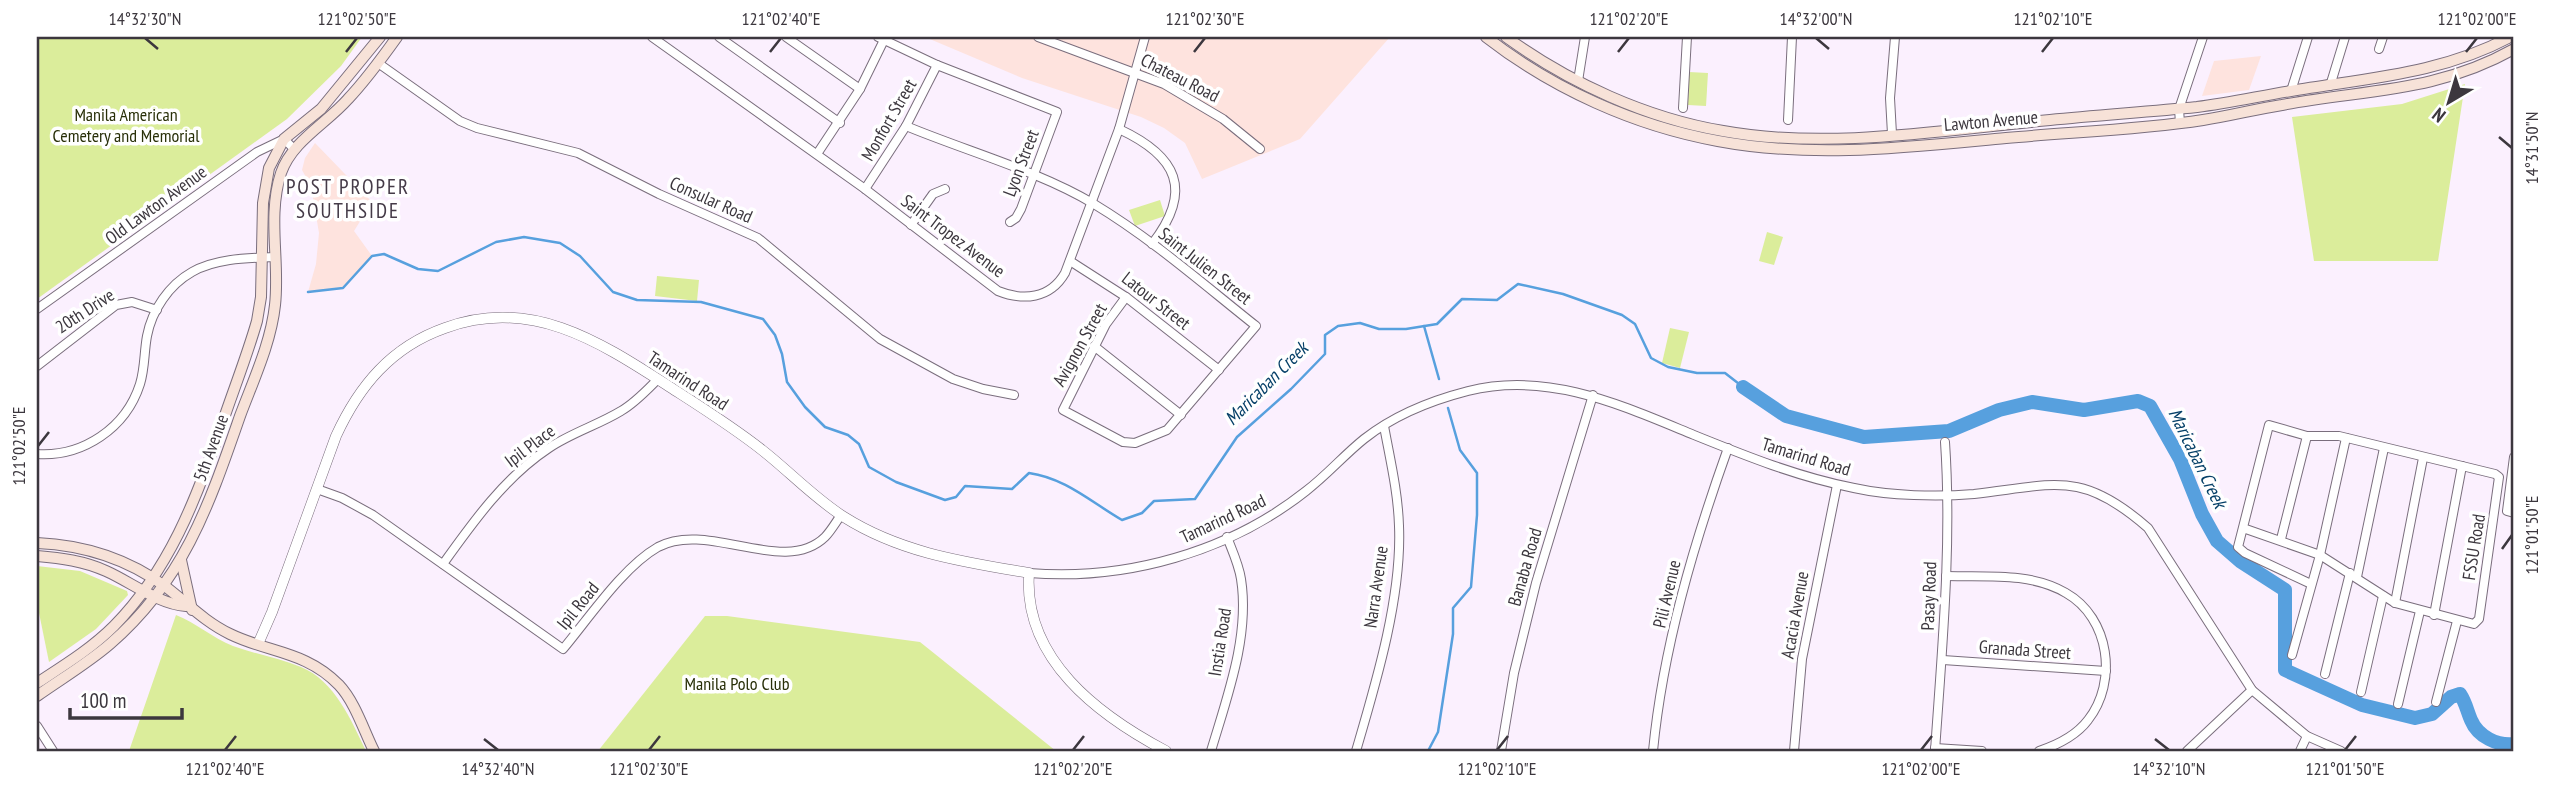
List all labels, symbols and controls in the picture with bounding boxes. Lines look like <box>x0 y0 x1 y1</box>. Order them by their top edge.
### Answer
text: 14°32'30"N <box>109 7 181 30</box>
text: 121°02'50"E <box>318 7 396 30</box>
text: 121°02'40"E <box>742 7 820 30</box>
text: 121°02'30"E <box>1166 7 1244 30</box>
text: 121°02'20"E <box>1590 7 1668 30</box>
text: 14°32'00"N <box>1780 7 1852 30</box>
text: 121°02'10"E <box>2014 7 2092 30</box>
text: 121°02'00"E <box>2438 7 2516 30</box>
street label: Chateau Road <box>1137 48 1223 107</box>
north arrow <box>2414 66 2484 136</box>
street label: Monfort Street <box>856 75 921 165</box>
park label: Manila American Cemetery and Memorial <box>53 103 200 147</box>
text: N <box>2427 103 2450 128</box>
street label: Lawton Avenue <box>1943 105 2039 136</box>
text: 14°31'50"N <box>2520 112 2543 184</box>
street label: Lyon Street <box>997 126 1044 199</box>
street label: Old Lawton Avenue <box>100 160 211 249</box>
street label: Consular Road <box>666 171 756 228</box>
district label: POST PROPER SOUTHSIDE <box>286 173 410 224</box>
street label: Saint Tropez Avenue <box>897 189 1010 282</box>
street label: Saint Julien Street <box>1154 222 1257 309</box>
street label: Latour Street <box>1117 267 1195 335</box>
street label: 20th Drive <box>51 283 118 338</box>
street label: Avignon Street <box>1047 299 1112 390</box>
water label: Maricaban Creek <box>1219 334 1315 430</box>
street label: Tamarind Road <box>644 346 733 415</box>
water label: Maricaban Creek <box>2164 404 2234 514</box>
text: 121°02'50"E <box>7 407 30 485</box>
street label: 5th Avenue <box>188 411 233 485</box>
street label: Ipil Place <box>500 419 559 472</box>
street label: Tamarind Road <box>1759 432 1853 481</box>
street label: Tamarind Road <box>1176 489 1269 548</box>
text: 121°01'50"E <box>2520 496 2543 574</box>
street label: FSSU Road <box>2457 512 2490 582</box>
street label: Banaba Road <box>1502 525 1547 609</box>
street label: Narra Avenue <box>1358 544 1393 630</box>
street label: Pili Avenue <box>1648 558 1685 630</box>
street label: Pasay Road <box>1916 561 1941 631</box>
street label: Acacia Avenue <box>1776 569 1813 660</box>
street label: Ipil Road <box>551 577 604 634</box>
street label: Instia Road <box>1203 606 1236 678</box>
street label: Granada Street <box>1978 635 2072 664</box>
park label: Manila Polo Club <box>685 672 790 695</box>
scale bar <box>70 676 182 720</box>
text: 100 m <box>80 687 126 714</box>
text: 121°02'40"E <box>186 757 264 780</box>
text: 14°32'40"N <box>462 757 534 780</box>
text: 121°02'30"E <box>610 757 688 780</box>
text: 121°02'20"E <box>1034 757 1112 780</box>
text: 121°02'10"E <box>1458 757 1536 780</box>
text: 121°02'00"E <box>1882 757 1960 780</box>
text: 14°32'10"N <box>2133 757 2205 780</box>
text: 121°01'50"E <box>2306 757 2384 780</box>

